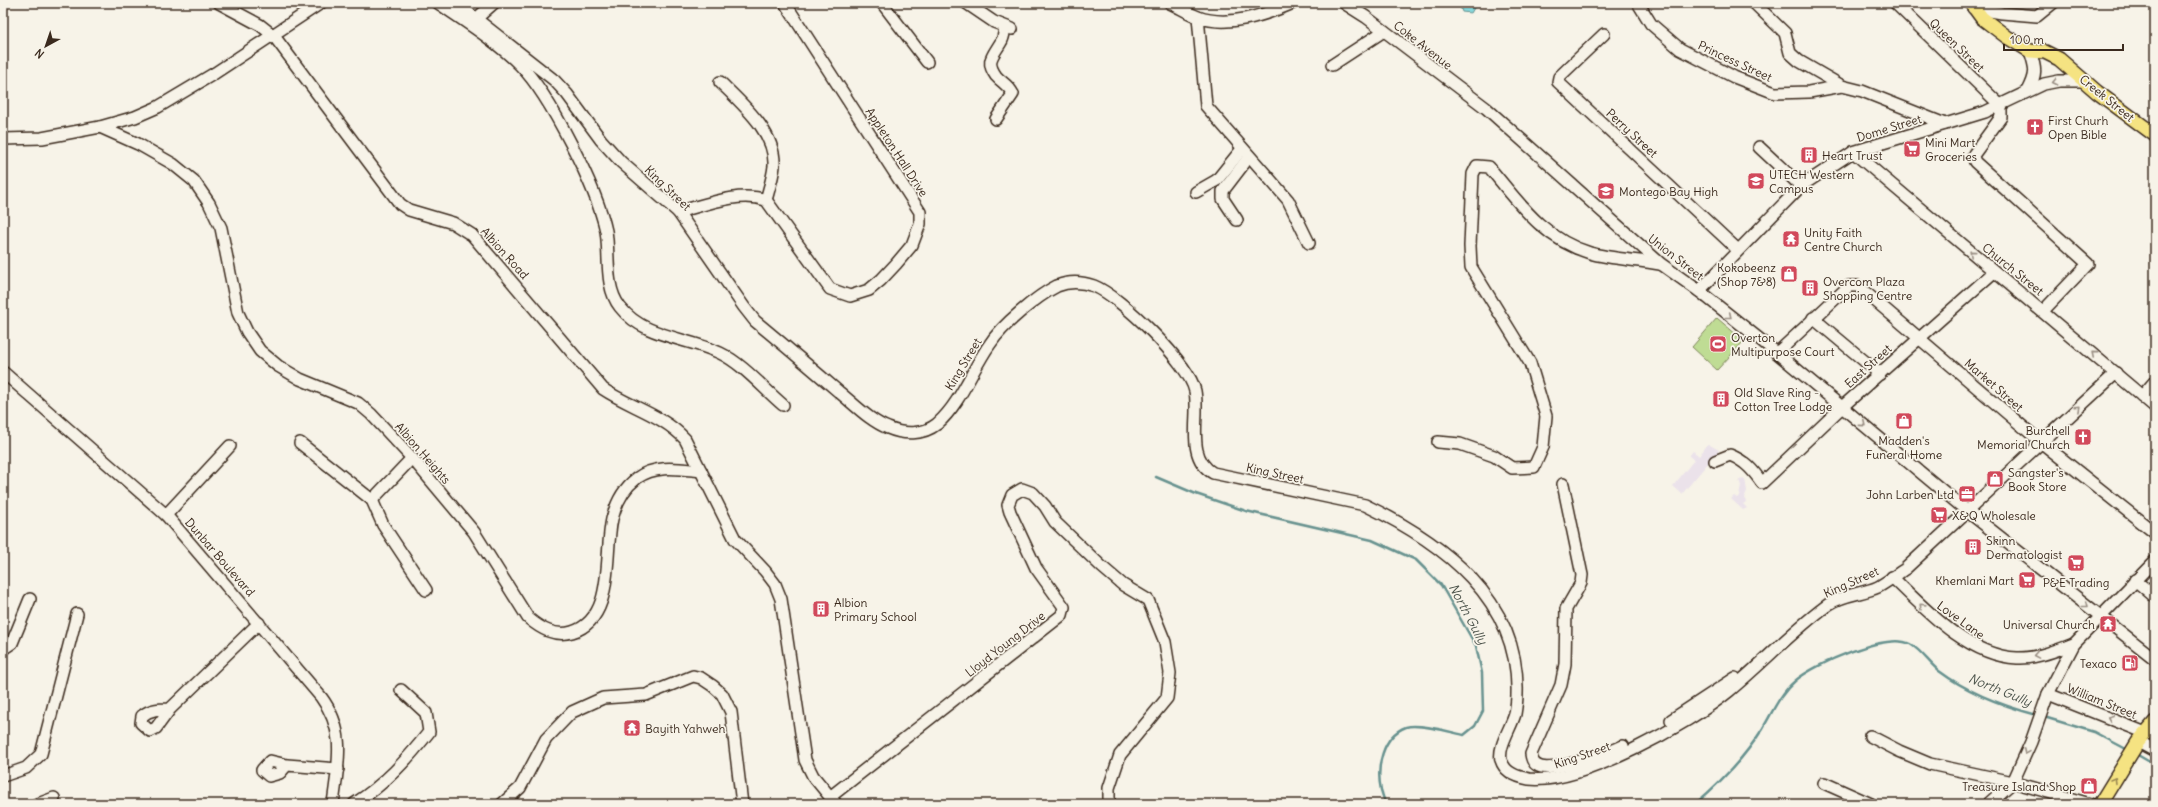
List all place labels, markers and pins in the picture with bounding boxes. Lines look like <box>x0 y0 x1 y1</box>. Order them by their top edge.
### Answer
place label: First Churh Open Bible <box>2048 113 2108 142</box>
church icon: First Churh Open Bible <box>2025 117 2045 137</box>
place label: Mini Mart Groceries <box>1925 135 1977 164</box>
supermarket icon: Mini Mart Groceries <box>1902 139 1922 159</box>
building icon: Heart Trust <box>1799 145 1819 165</box>
place label: Heart Trust <box>1822 148 1883 163</box>
place label: UTECH Western Campus <box>1769 167 1854 196</box>
school or university icon: UTECH Western Campus <box>1746 171 1766 191</box>
school or university icon: Montego Bay High <box>1596 181 1616 201</box>
place label: Montego Bay High <box>1619 184 1718 199</box>
place label: Unity Faith Centre Church <box>1804 225 1882 254</box>
temple icon: Unity Faith Centre Church <box>1781 229 1801 249</box>
place label: Kokobeenz (Shop 7&8) <box>1717 260 1776 289</box>
shop icon: Kokobeenz (Shop 7&8) <box>1779 264 1799 284</box>
place label: Overcom Plaza Shopping Centre <box>1823 274 1912 303</box>
building icon: Overcom Plaza Shopping Centre <box>1800 278 1820 298</box>
place label: Overton Multipurpose Court <box>1731 330 1835 359</box>
sports icon: Overton Multipurpose Court <box>1708 334 1728 354</box>
place label: Old Slave Ring - Cotton Tree Lodge <box>1734 385 1832 414</box>
building icon: Old Slave Ring - Cotton Tree Lodge <box>1711 389 1731 409</box>
shop icon: Madden's Funeral Home <box>1894 411 1914 431</box>
place label: Burchell Memorial Church <box>1977 423 2070 452</box>
church icon: Burchell Memorial Church <box>2073 427 2093 447</box>
place label: Madden's Funeral Home <box>1866 433 1942 462</box>
place label: Sangster's Book Store <box>2008 465 2067 494</box>
shop icon: Sangster's Book Store <box>1985 469 2005 489</box>
office icon: John Larben Ltd <box>1957 484 1977 504</box>
place label: John Larben Ltd <box>1866 487 1954 502</box>
supermarket icon: X&Q Wholesale <box>1929 505 1949 525</box>
place label: X&Q Wholesale <box>1952 508 2036 523</box>
place label: Skinn Dermatologist <box>1986 533 2062 562</box>
building icon: Skinn Dermatologist <box>1963 537 1983 557</box>
supermarket icon: P&E Trading <box>2066 553 2086 573</box>
supermarket icon: Khemlani Mart <box>2017 570 2037 590</box>
place label: Khemlani Mart <box>1935 573 2014 588</box>
place label: P&E Trading <box>2043 575 2109 590</box>
place label: Albion Primary School <box>834 595 917 624</box>
building icon: Albion Primary School <box>811 599 831 619</box>
temple icon: Universal Church <box>2098 614 2118 634</box>
place label: Universal Church <box>2003 617 2095 632</box>
fuel station icon: Texaco <box>2120 653 2140 673</box>
place label: Texaco <box>2080 656 2117 671</box>
temple icon: Bayith Yahweh <box>622 718 642 738</box>
place label: Bayith Yahweh <box>645 721 725 736</box>
shop icon: Treasure Island Shop <box>2079 776 2099 796</box>
place label: Treasure Island Shop <box>1962 779 2076 794</box>

